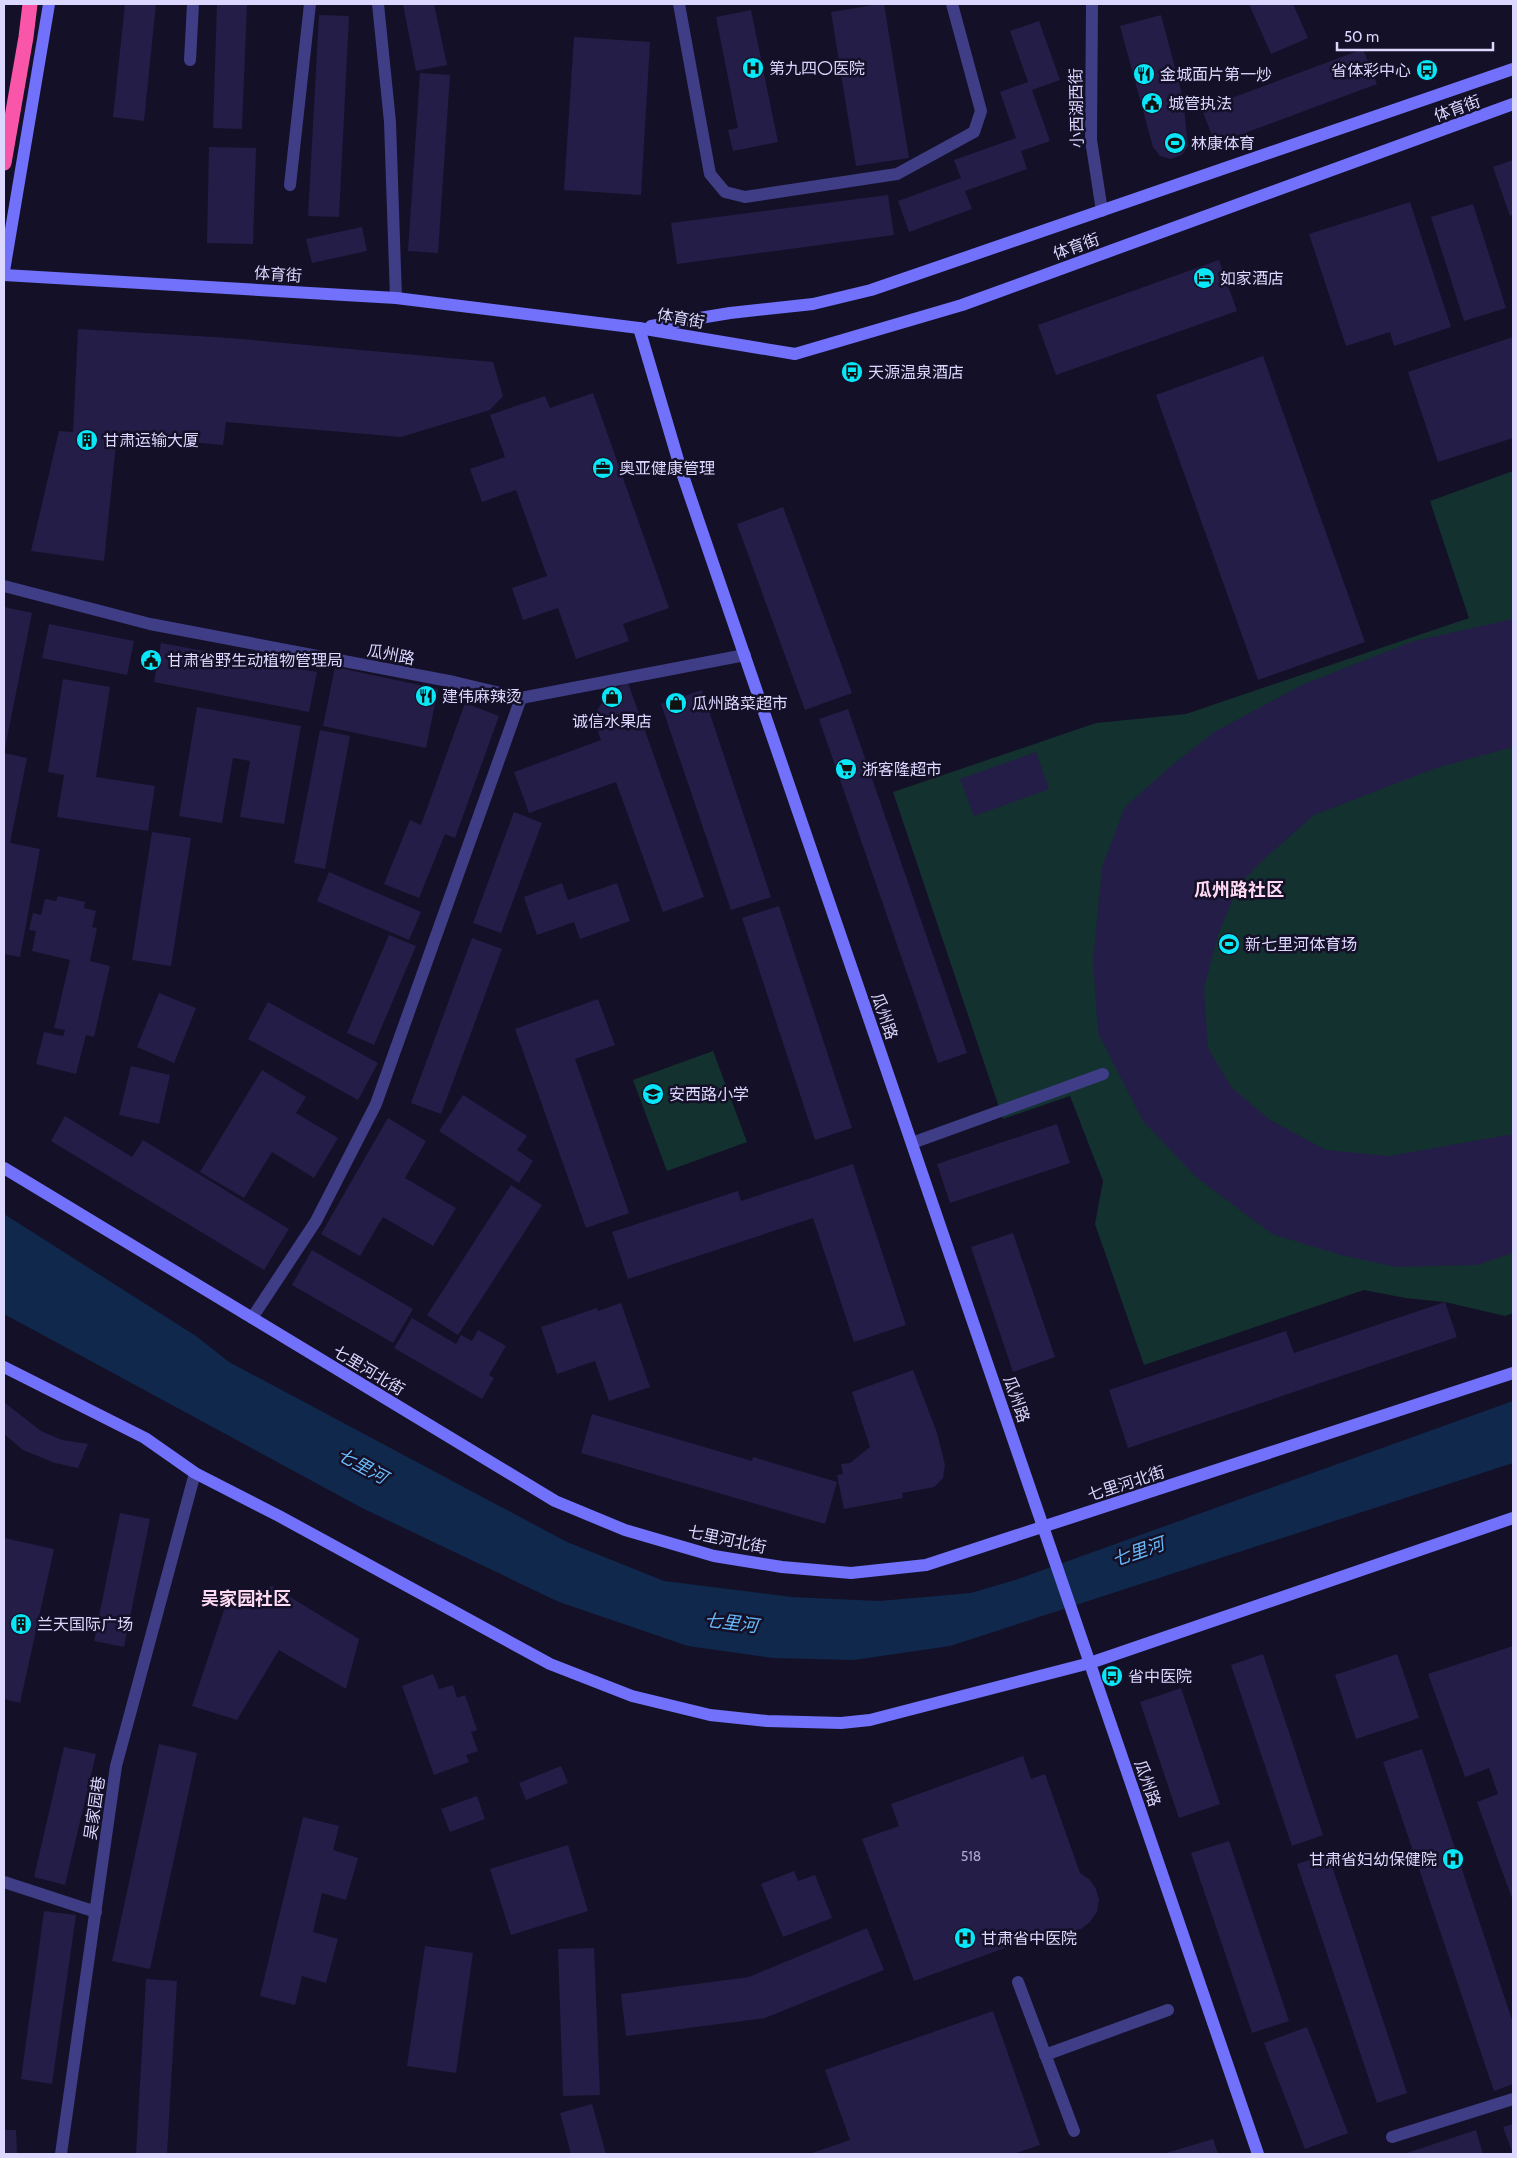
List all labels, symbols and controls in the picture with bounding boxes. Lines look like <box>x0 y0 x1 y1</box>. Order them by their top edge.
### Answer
scale bar <box>1337 20 1493 52</box>
text: 50 m <box>1344 28 1379 46</box>
hospital icon: 第九四〇医院 <box>741 56 765 80</box>
bus stop icon: 省体彩中心 <box>1415 58 1439 82</box>
place label: 第九四〇医院 <box>769 59 865 78</box>
place label: 省体彩中心 <box>1331 61 1411 80</box>
restaurant icon: 金城面片第一炒 <box>1132 62 1156 86</box>
place label: 金城面片第一炒 <box>1160 65 1272 84</box>
street label: 小西湖西街 <box>1066 68 1087 148</box>
public building icon: 城管执法 <box>1140 91 1164 115</box>
street label: 体育街 <box>1431 91 1483 126</box>
place label: 城管执法 <box>1168 94 1232 113</box>
sports icon: 林康体育 <box>1163 131 1187 155</box>
place label: 林康体育 <box>1191 134 1255 153</box>
street label: 体育街 <box>1050 229 1102 264</box>
street label: 体育街 <box>253 263 303 286</box>
hotel icon: 如家酒店 <box>1192 266 1216 290</box>
place label: 如家酒店 <box>1220 269 1284 288</box>
street label: 体育街 <box>656 305 706 332</box>
bus stop icon: 天源温泉酒店 <box>840 360 864 384</box>
place label: 天源温泉酒店 <box>868 363 964 382</box>
building icon: 甘肃运输大厦 <box>75 428 99 452</box>
place label: 甘肃运输大厦 <box>103 431 199 450</box>
office icon: 奥亚健康管理 <box>591 456 615 480</box>
place label: 奥亚健康管理 <box>619 459 715 478</box>
street label: 瓜州路 <box>366 641 416 668</box>
public building icon: 甘肃省野生动植物管理局 <box>139 648 163 672</box>
place label: 甘肃省野生动植物管理局 <box>167 651 343 670</box>
restaurant icon: 建伟麻辣烫 <box>414 684 438 708</box>
shop icon: 诚信水果店 <box>600 685 624 709</box>
place label: 建伟麻辣烫 <box>442 687 522 706</box>
shop icon: 瓜州路菜超市 <box>664 691 688 715</box>
place label: 瓜州路菜超市 <box>692 694 788 713</box>
place label: 诚信水果店 <box>572 712 652 731</box>
supermarket icon: 浙客隆超市 <box>834 757 858 781</box>
place label: 浙客隆超市 <box>862 760 942 779</box>
district label: 瓜州路社区 <box>1194 879 1284 901</box>
sports icon: 新七里河体育场 <box>1217 932 1241 956</box>
place label: 新七里河体育场 <box>1245 935 1357 954</box>
street label: 瓜州路 <box>868 990 901 1042</box>
school or university icon: 安西路小学 <box>641 1082 665 1106</box>
place label: 安西路小学 <box>669 1085 749 1104</box>
street label: 七里河北街 <box>330 1342 408 1399</box>
street label: 瓜州路 <box>1000 1373 1033 1425</box>
water label: 七里河 <box>333 1443 394 1490</box>
street label: 七里河北街 <box>1085 1462 1167 1505</box>
street label: 七里河北街 <box>686 1522 768 1557</box>
water label: 七里河 <box>1109 1532 1170 1571</box>
district label: 吴家园社区 <box>201 1588 291 1610</box>
water label: 七里河 <box>703 1609 762 1638</box>
building icon: 兰天国际广场 <box>9 1612 33 1636</box>
place label: 兰天国际广场 <box>37 1615 133 1634</box>
bus stop icon: 省中医院 <box>1100 1664 1124 1688</box>
place label: 省中医院 <box>1128 1667 1192 1686</box>
street label: 瓜州路 <box>1131 1757 1164 1809</box>
street label: 吴家园巷 <box>81 1775 108 1841</box>
house number: 518 <box>961 1847 981 1865</box>
hospital icon: 甘肃省妇幼保健院 <box>1441 1847 1465 1871</box>
place label: 甘肃省妇幼保健院 <box>1309 1850 1437 1869</box>
hospital icon: 甘肃省中医院 <box>953 1926 977 1950</box>
place label: 甘肃省中医院 <box>981 1929 1077 1948</box>

